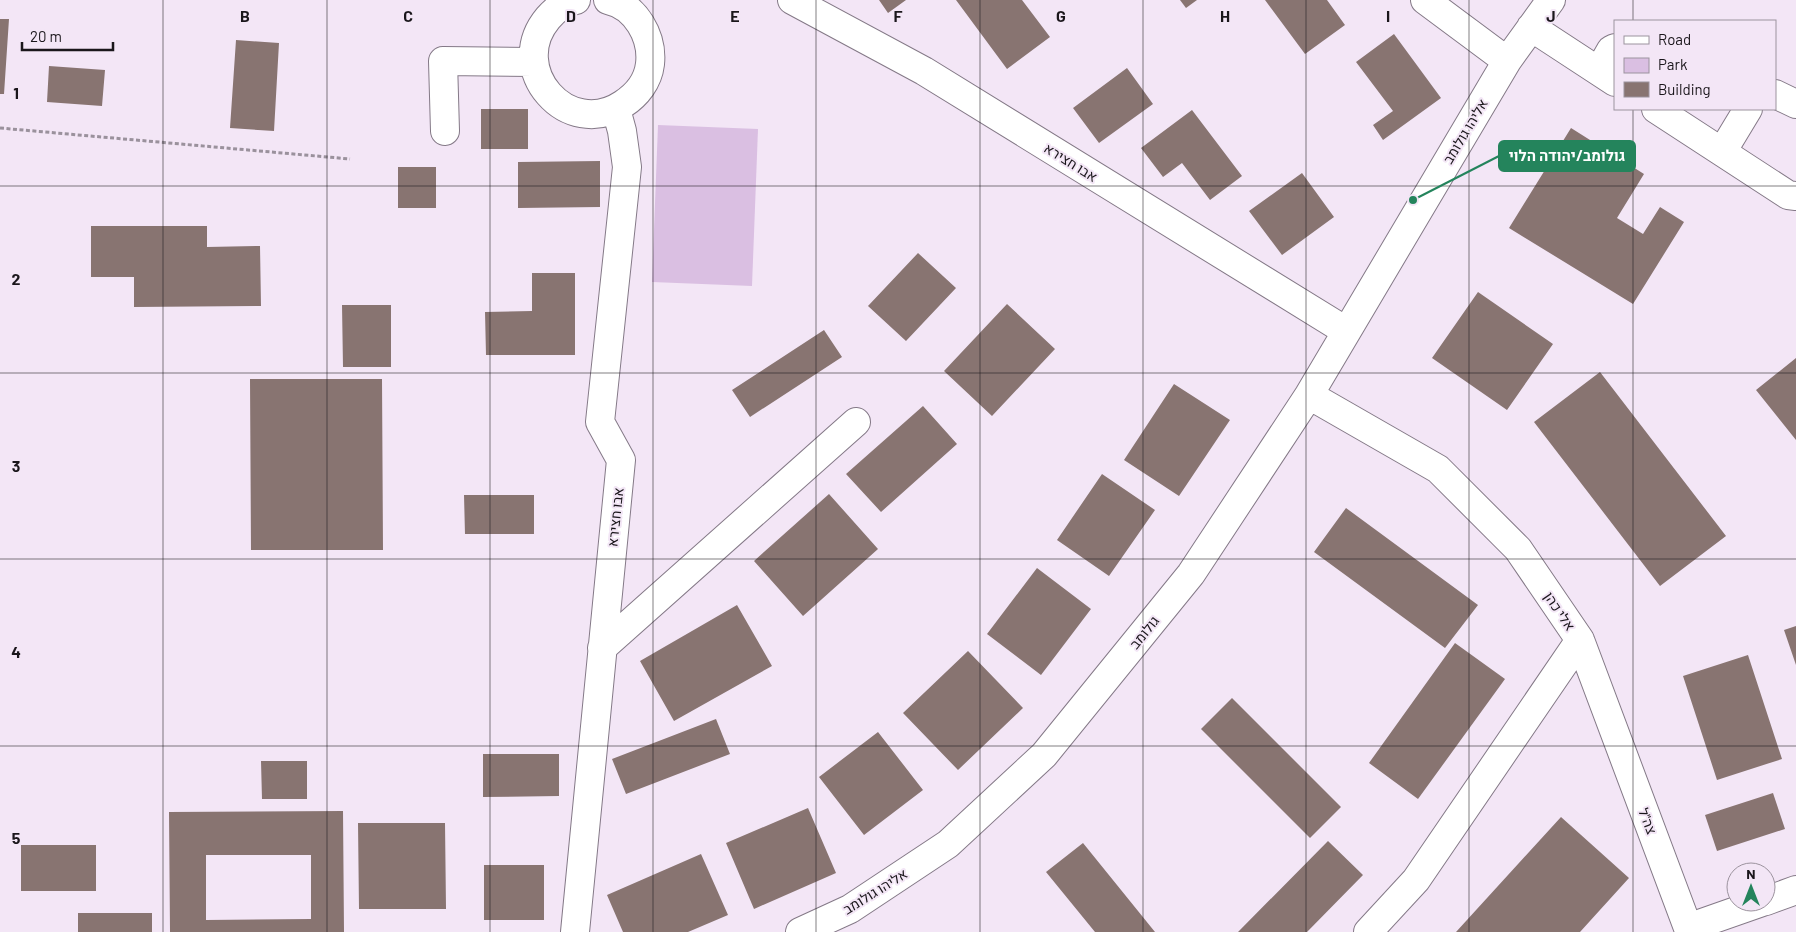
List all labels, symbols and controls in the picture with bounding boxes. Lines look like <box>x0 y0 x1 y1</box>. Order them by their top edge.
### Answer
text: B <box>240 6 250 25</box>
text: C <box>403 6 413 25</box>
text: D <box>566 6 576 25</box>
text: E <box>730 6 740 25</box>
text: F <box>894 6 903 25</box>
text: G <box>1056 6 1066 25</box>
text: H <box>1220 6 1230 25</box>
text: I <box>1386 6 1390 25</box>
text: J <box>1546 6 1556 25</box>
scale bar <box>22 20 114 52</box>
legend <box>1614 20 1776 110</box>
text: 20 m <box>30 27 62 45</box>
text: Road <box>1658 30 1691 48</box>
text: Park <box>1658 55 1688 73</box>
text: Building <box>1658 80 1711 98</box>
text: 1 <box>13 83 19 102</box>
street label: אליהו גולומב <box>1439 95 1491 167</box>
street label: אבו חצירא <box>1041 139 1101 185</box>
callout: גולומב/יהודה הלוי <box>1499 141 1635 171</box>
text: גולומב/יהודה הלוי <box>1509 146 1625 164</box>
text: 2 <box>12 269 21 288</box>
text: 3 <box>12 456 20 475</box>
street label: אבו חצירא <box>603 487 627 547</box>
street label: אלי כהן <box>1541 588 1579 634</box>
street label: גולומב <box>1126 612 1162 652</box>
text: 4 <box>11 642 21 661</box>
street label: צה"ל <box>1635 805 1661 837</box>
text: 5 <box>12 828 21 847</box>
north arrow <box>1726 862 1776 912</box>
street label: אליהו גולומב <box>840 865 910 917</box>
text: N <box>1746 865 1756 882</box>

